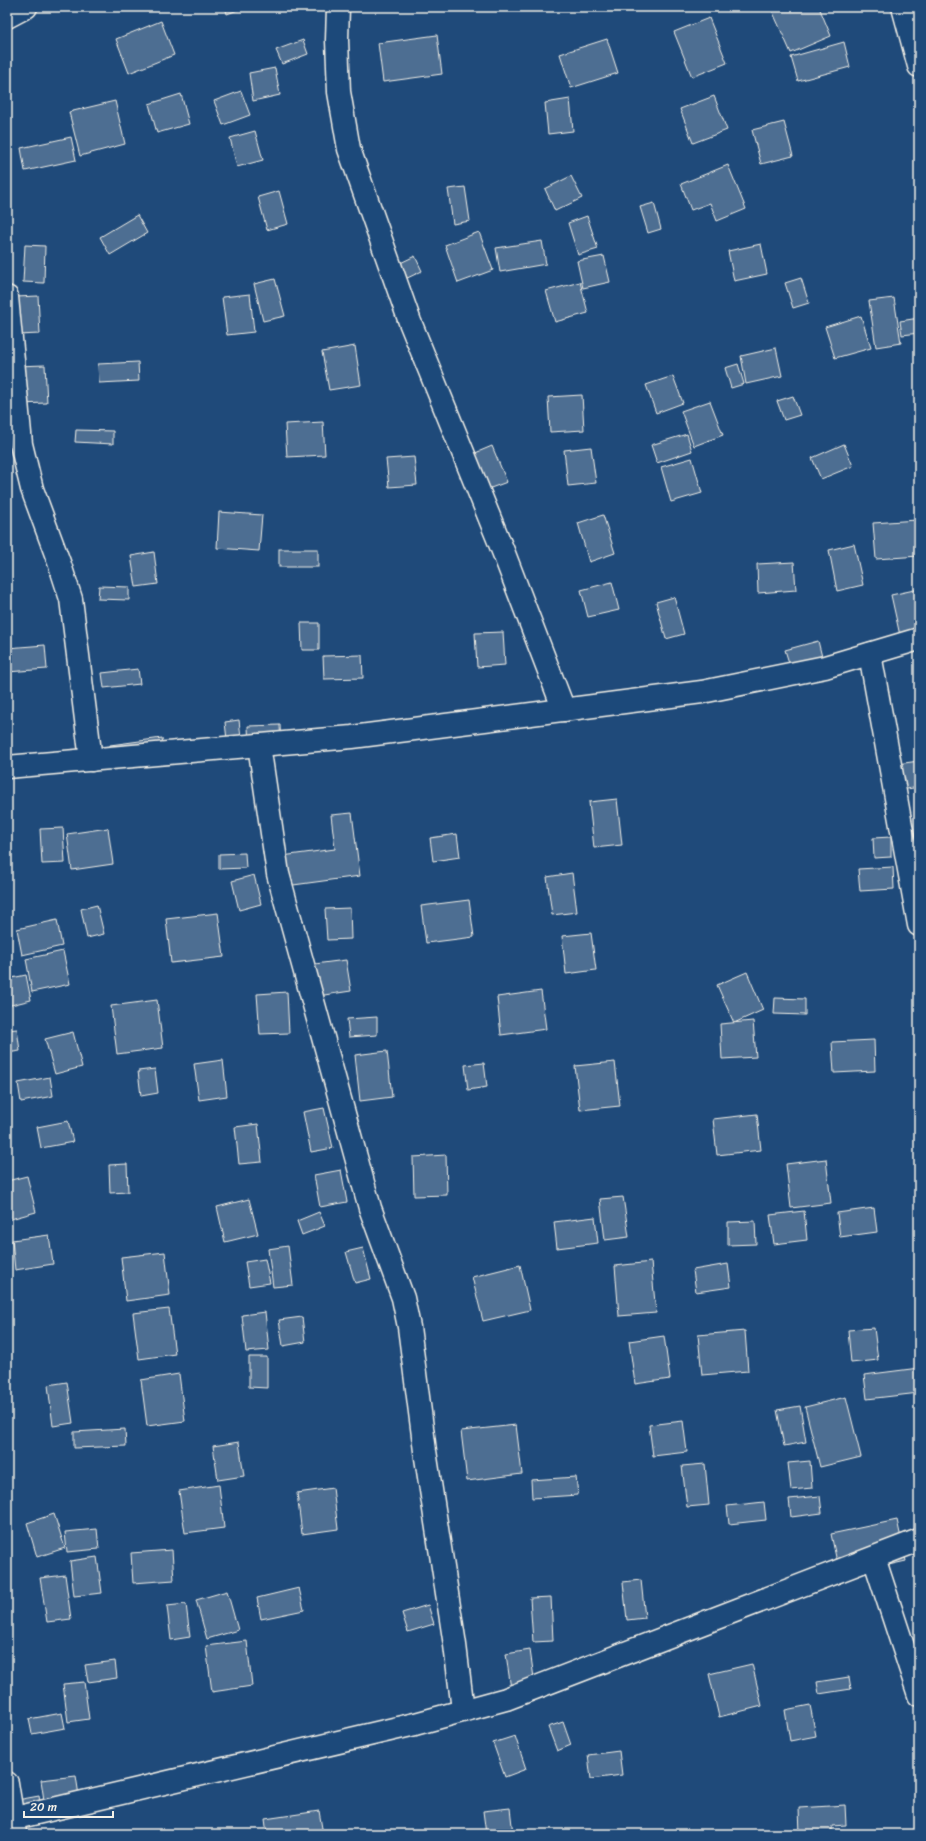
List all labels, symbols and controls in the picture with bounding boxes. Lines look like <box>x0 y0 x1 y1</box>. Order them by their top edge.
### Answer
scale bar <box>24 1793 113 1819</box>
text: 20 m <box>30 1796 57 1818</box>

